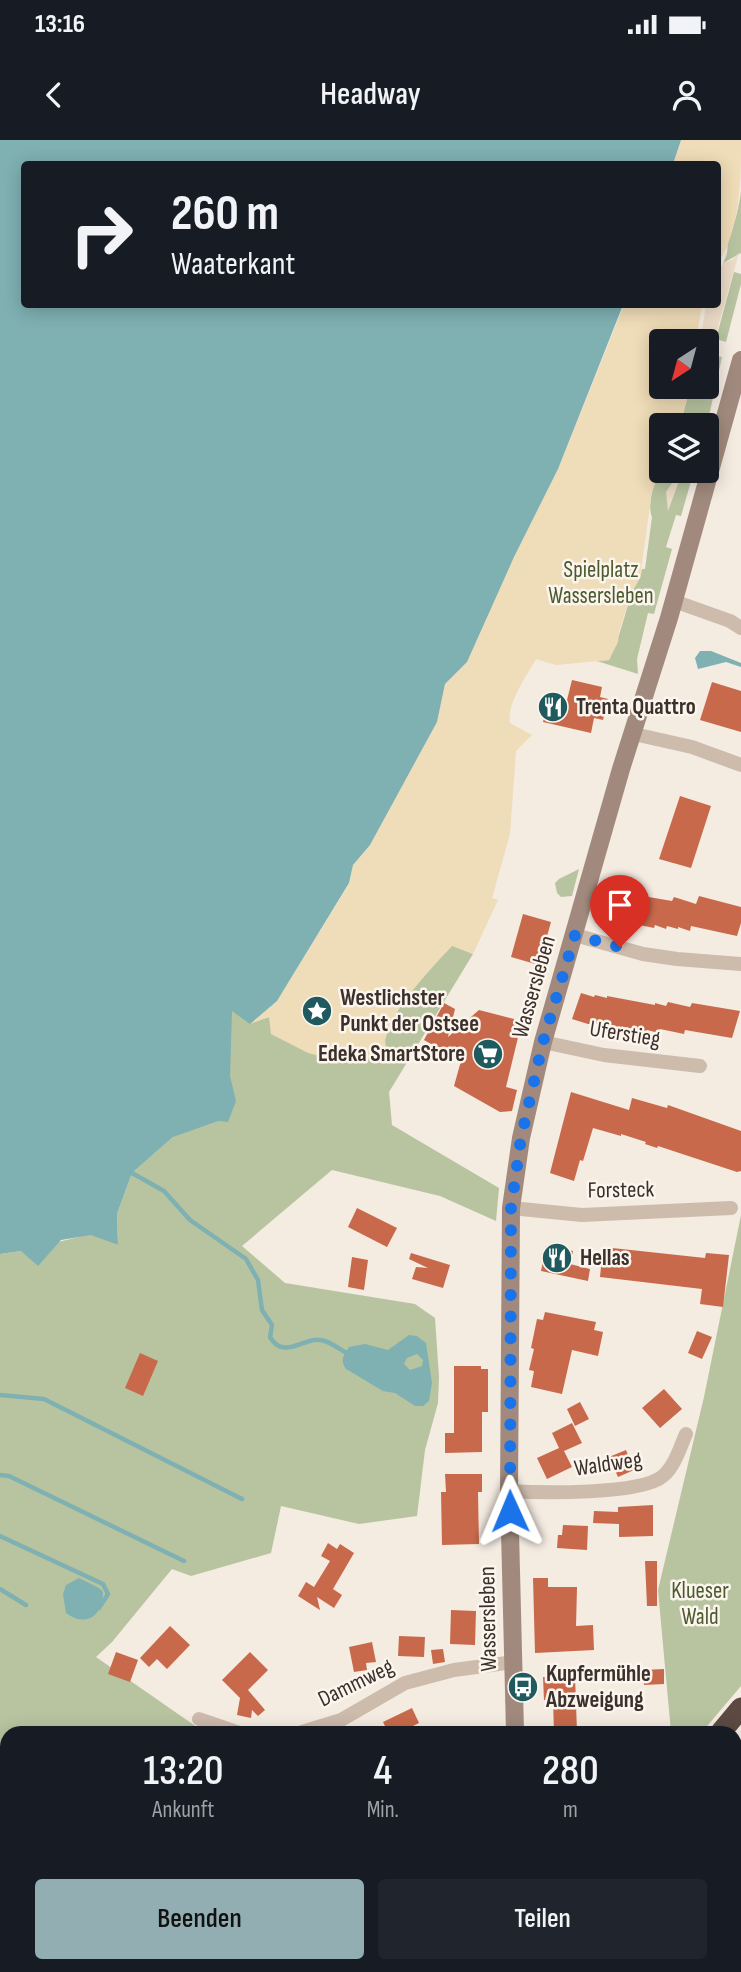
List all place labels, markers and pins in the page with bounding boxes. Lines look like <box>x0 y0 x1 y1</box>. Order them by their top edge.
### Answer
restaurant icon: Trenta Quattro <box>536 690 570 724</box>
place label: Trenta Quattro <box>576 693 696 721</box>
pin <box>590 875 650 947</box>
place label: Westlichster Punkt der Ostsee <box>340 984 479 1038</box>
place icon: Westlichster Punkt der Ostsee <box>300 994 334 1028</box>
supermarket icon: Edeka SmartStore <box>471 1037 505 1071</box>
place label: Edeka SmartStore <box>318 1040 465 1068</box>
restaurant icon: Hellas <box>540 1241 574 1275</box>
place label: Hellas <box>580 1244 630 1272</box>
place label: Kupfermühle Abzweigung <box>545 1660 651 1714</box>
bus stop icon: Kupfermühle Abzweigung <box>506 1670 540 1704</box>

